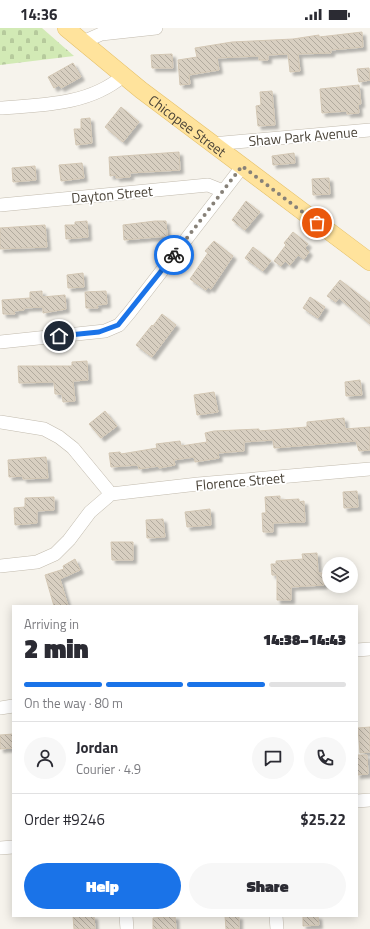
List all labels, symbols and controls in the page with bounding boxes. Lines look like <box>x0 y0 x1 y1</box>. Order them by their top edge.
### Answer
text: 14:36 <box>20 3 57 26</box>
street label: Chicopee Street <box>145 89 231 161</box>
street label: Shaw Park Avenue <box>248 121 358 151</box>
street label: Dayton Street <box>70 180 154 208</box>
pin <box>300 206 334 240</box>
icon: bag <box>306 212 328 234</box>
courier <box>154 235 194 275</box>
icon: bike <box>163 244 185 266</box>
pin <box>42 319 76 353</box>
icon: home <box>48 325 70 347</box>
street label: Florence Street <box>194 467 286 495</box>
map controls <box>322 557 358 593</box>
button: layers <box>322 557 358 593</box>
text: Arriving in <box>24 614 79 634</box>
text: 14:38–14:43 <box>263 628 346 651</box>
text: 2 min <box>24 629 89 668</box>
text: On the way · 80 m <box>24 693 123 713</box>
text: Jordan <box>76 736 118 759</box>
button: person <box>24 737 66 779</box>
button: chat <box>252 737 294 779</box>
button: phone <box>304 737 346 779</box>
text: Courier · 4.9 <box>76 759 141 779</box>
text: Order #9246 <box>24 808 105 831</box>
text: $25.22 <box>300 808 346 831</box>
button: Help <box>24 863 181 909</box>
button: Share <box>189 863 346 909</box>

